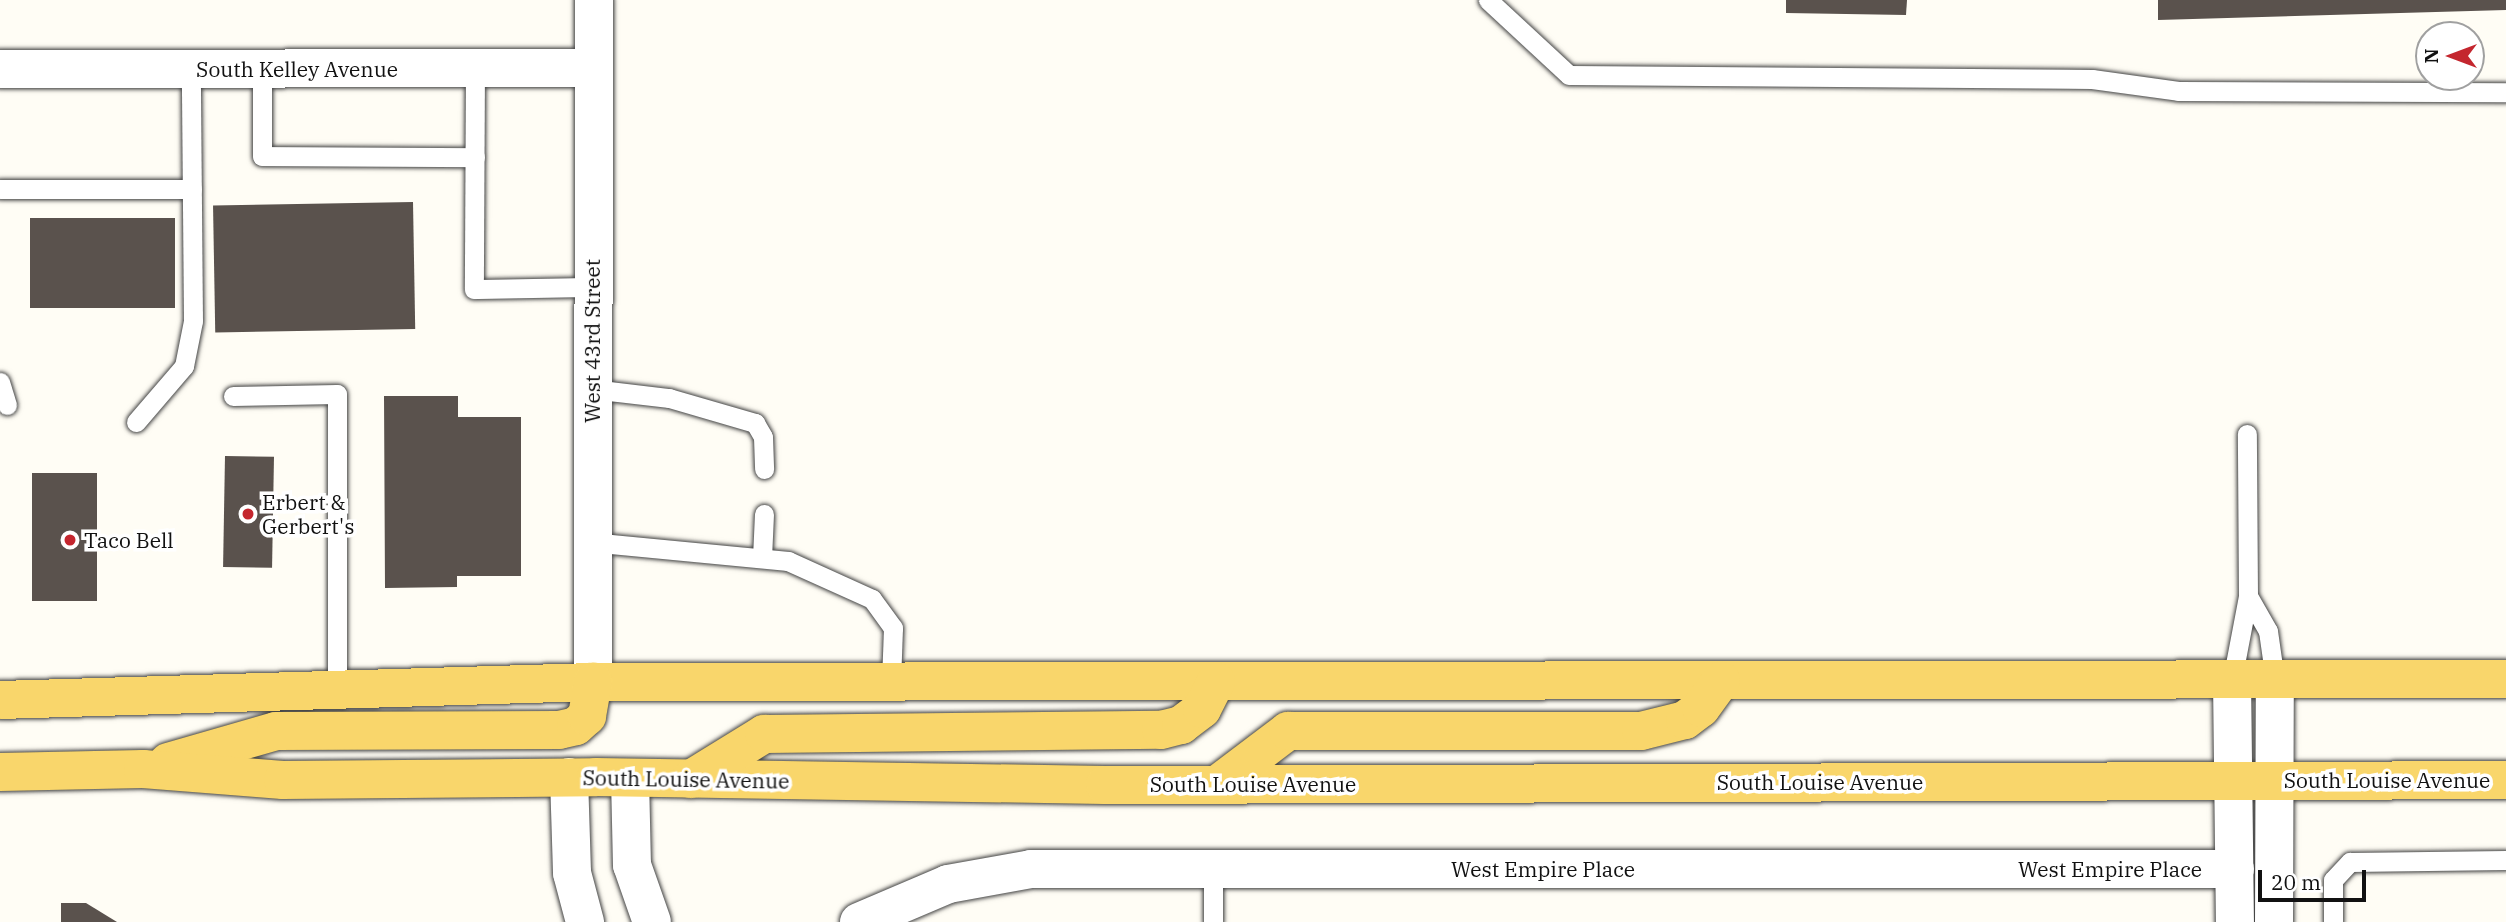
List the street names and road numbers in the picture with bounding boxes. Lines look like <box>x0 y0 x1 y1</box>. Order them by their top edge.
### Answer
street label: South Kelley Avenue <box>196 56 398 82</box>
street label: West 43rd Street <box>579 259 605 423</box>
street label: South Louise Avenue <box>582 765 790 793</box>
street label: South Louise Avenue <box>2284 767 2490 793</box>
street label: South Louise Avenue <box>1717 769 1923 795</box>
street label: South Louise Avenue <box>1150 771 1356 797</box>
street label: West Empire Place <box>1451 856 1635 882</box>
street label: West Empire Place <box>2018 856 2202 882</box>

